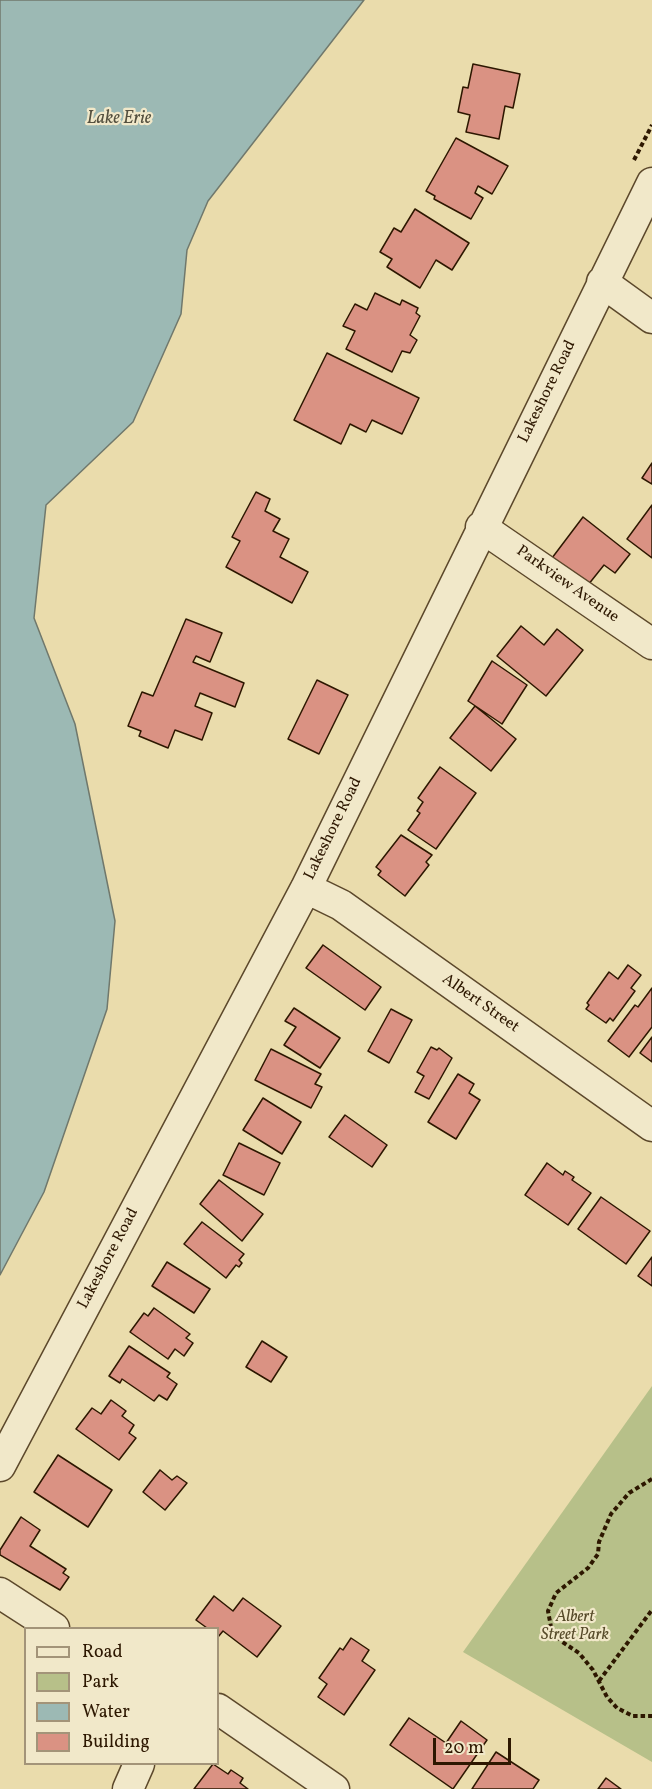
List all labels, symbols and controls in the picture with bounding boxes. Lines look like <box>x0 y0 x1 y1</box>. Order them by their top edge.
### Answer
water label: Lake Erie <box>87 109 151 131</box>
street label: Lakeshore Road <box>515 338 581 446</box>
street label: Parkview Avenue <box>512 542 622 628</box>
street label: Lakeshore Road <box>301 775 367 883</box>
street label: Albert Street <box>438 970 522 1038</box>
street label: Lakeshore Road <box>74 1205 144 1313</box>
park label: Albert Street Park <box>541 1608 609 1646</box>
legend <box>24 1627 219 1765</box>
text: Road <box>82 1640 123 1665</box>
text: Park <box>82 1670 119 1695</box>
text: Water <box>82 1700 130 1725</box>
scale bar <box>436 1726 514 1764</box>
text: Building <box>82 1730 150 1755</box>
text: 20 m <box>444 1736 484 1761</box>

